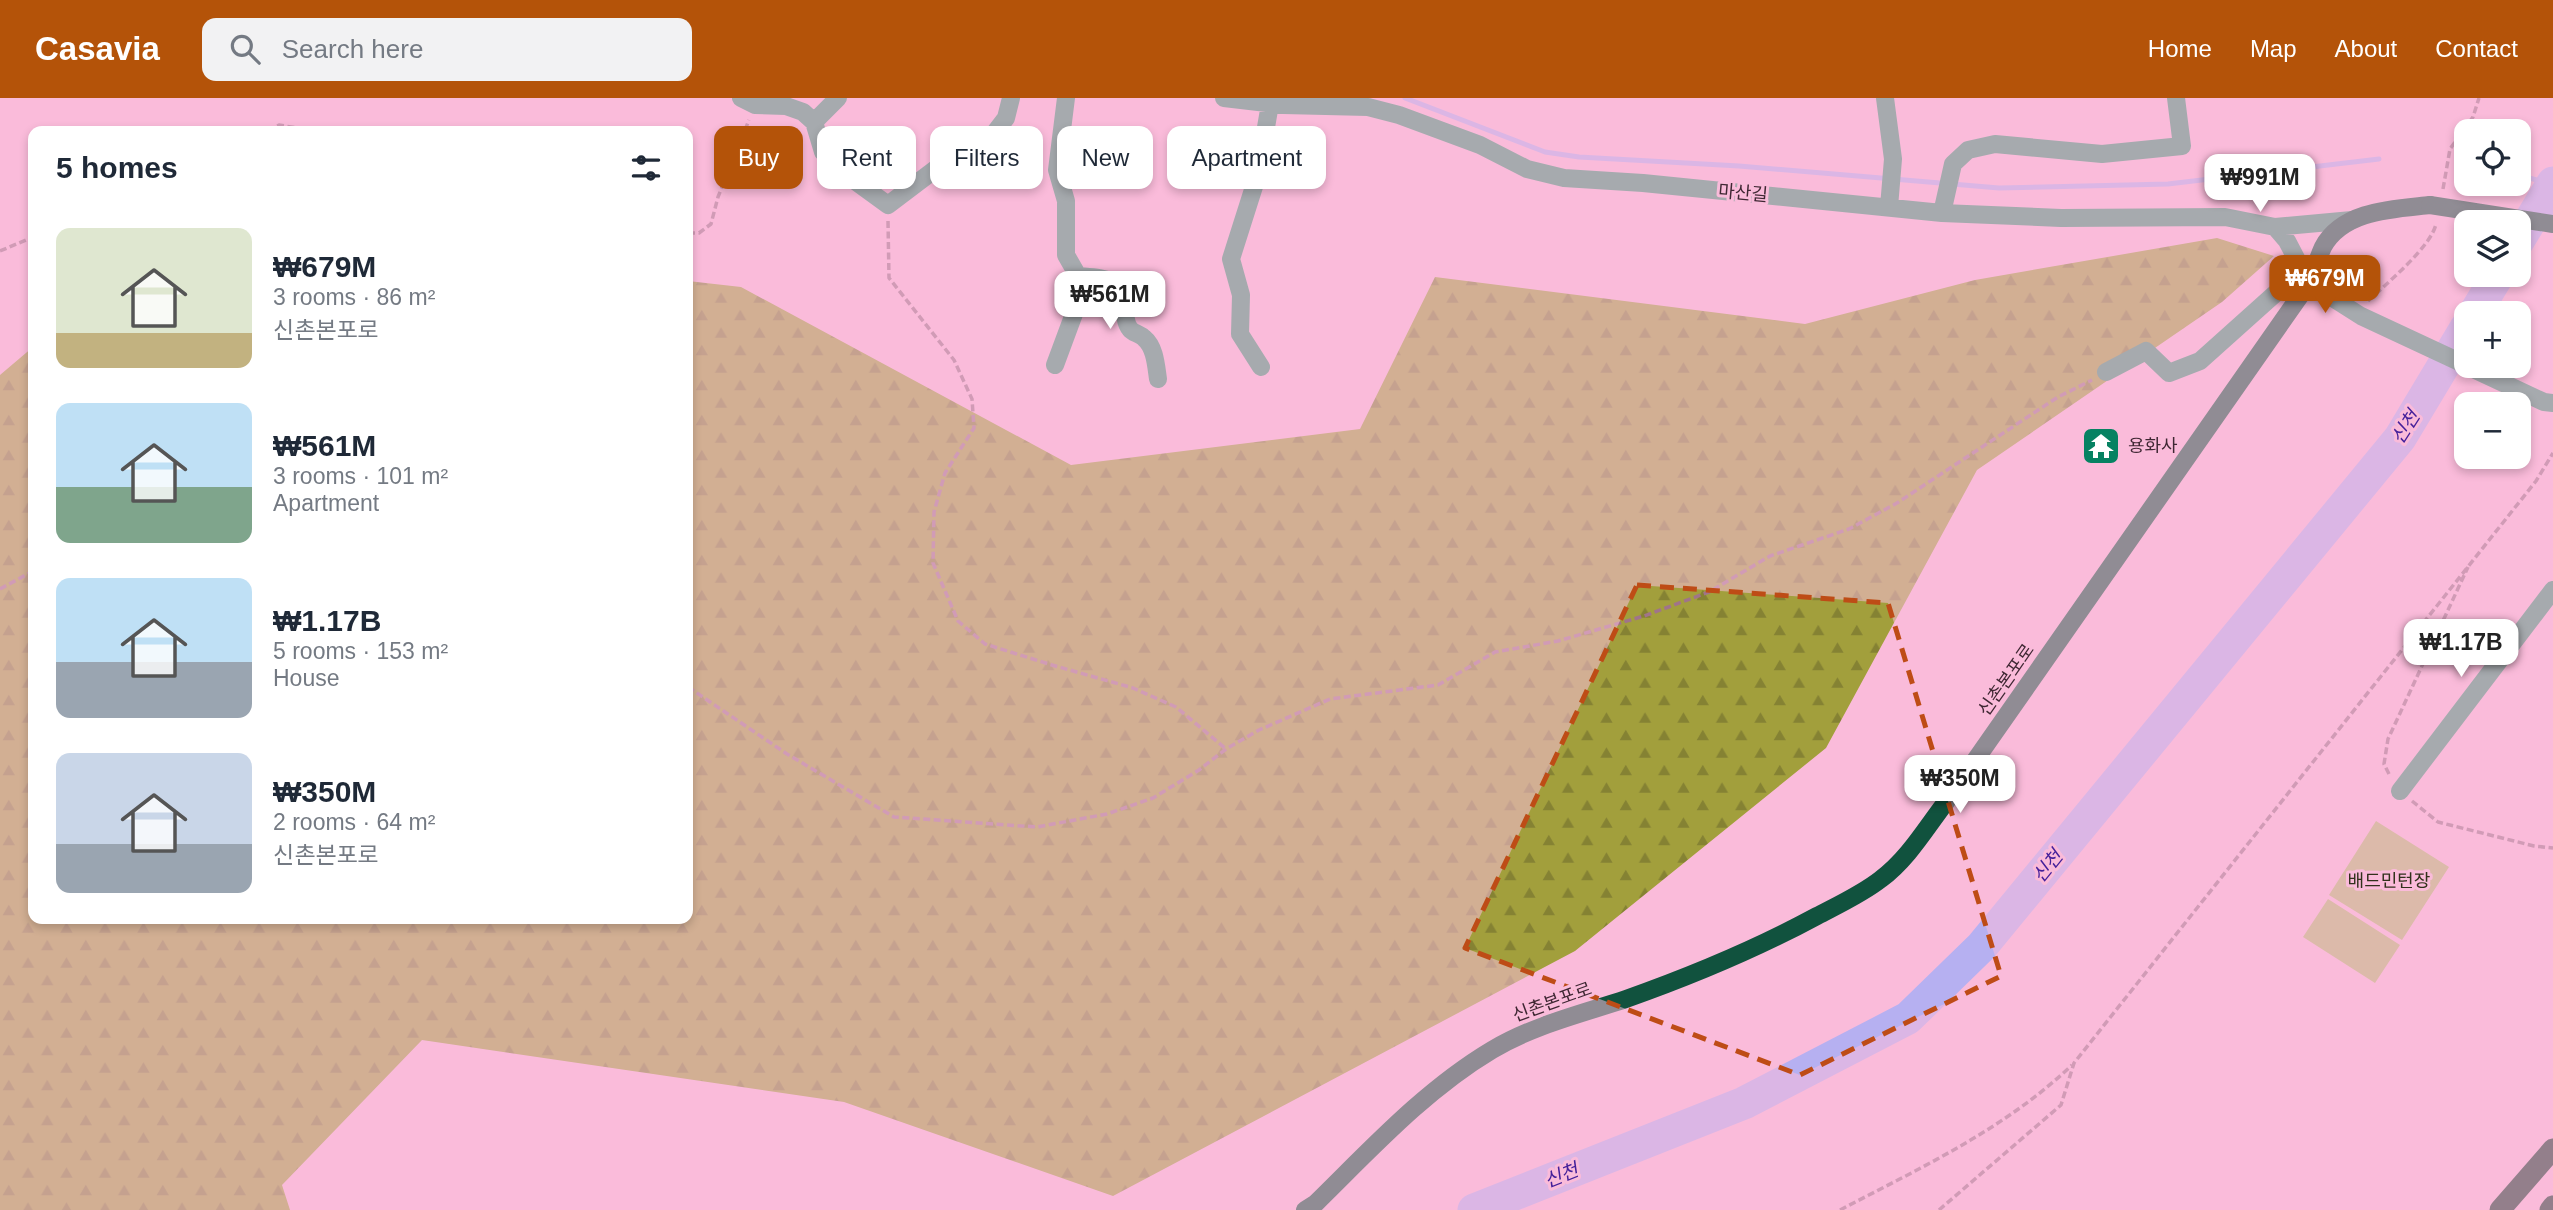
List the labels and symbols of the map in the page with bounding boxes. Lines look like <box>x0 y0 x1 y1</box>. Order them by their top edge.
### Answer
pin: ₩991M <box>2211 155 2309 214</box>
street label: 마산길 <box>1717 181 1769 205</box>
pin: ₩679M <box>2276 256 2374 315</box>
pin: ₩561M <box>1061 272 1159 331</box>
water label: 신천 <box>2387 406 2425 448</box>
temple icon: 용화사 <box>2080 425 2122 467</box>
place label: 용화사 <box>2128 436 2178 456</box>
pin: ₩1.17B <box>2404 620 2518 679</box>
street label: 신촌본포로 <box>1974 640 2038 720</box>
pin: ₩350M <box>1911 756 2009 815</box>
water label: 신천 <box>2028 845 2068 887</box>
park label: 배드민턴장 <box>2348 871 2430 891</box>
street label: 신촌본포로 <box>1510 978 1594 1026</box>
water label: 신천 <box>1541 1159 1583 1192</box>

